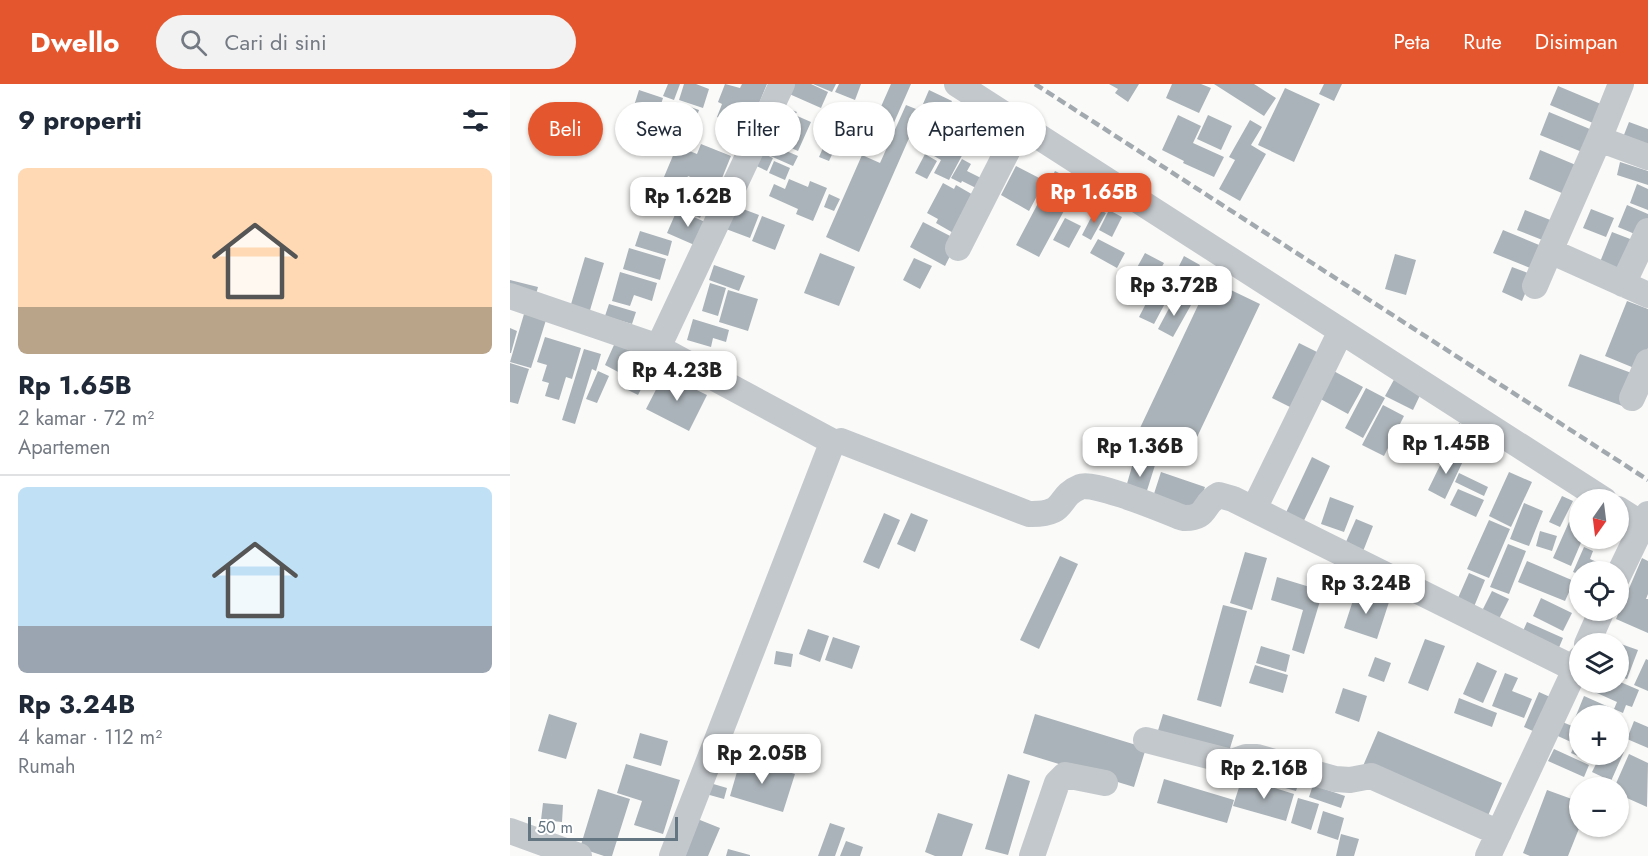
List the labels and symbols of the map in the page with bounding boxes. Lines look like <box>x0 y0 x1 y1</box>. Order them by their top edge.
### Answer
pin: Rp 1.65B <box>1032 173 1156 224</box>
pin: Rp 1.62B <box>626 177 750 228</box>
pin: Rp 3.72B <box>1112 266 1236 317</box>
pin: Rp 4.23B <box>615 351 739 402</box>
pin: Rp 1.45B <box>1384 424 1508 475</box>
pin: Rp 1.36B <box>1078 427 1202 478</box>
north arrow <box>1569 489 1629 549</box>
pin: Rp 3.24B <box>1304 564 1428 615</box>
pin: Rp 2.05B <box>700 734 824 785</box>
pin: Rp 2.16B <box>1202 749 1326 800</box>
scale bar <box>528 814 678 842</box>

